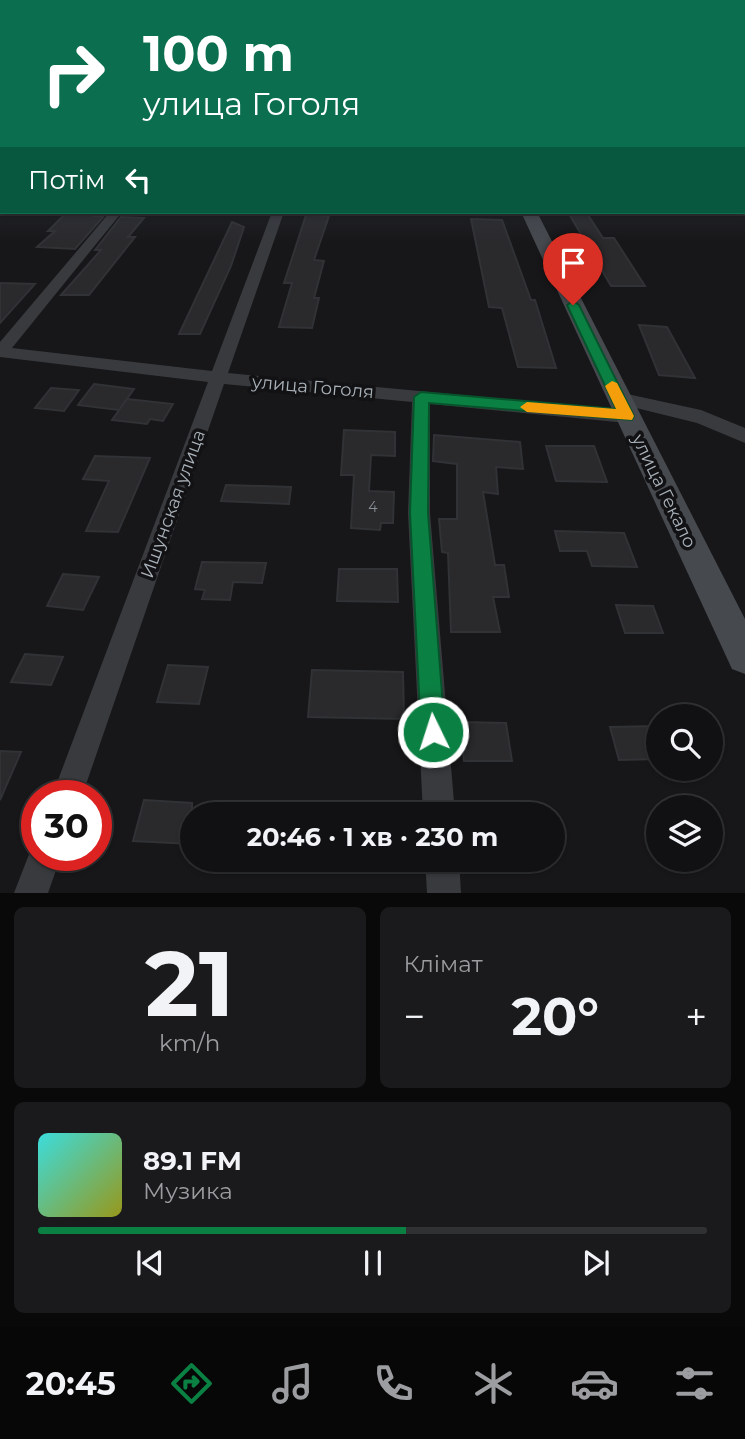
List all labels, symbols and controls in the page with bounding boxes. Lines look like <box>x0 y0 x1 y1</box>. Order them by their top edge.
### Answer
text: 100 m <box>143 24 294 83</box>
icon: right <box>28 28 119 119</box>
text: улица Гоголя <box>143 84 360 123</box>
icon: left <box>119 161 157 199</box>
text: Потім <box>28 164 105 196</box>
pin <box>543 233 603 305</box>
icon: arrive <box>554 244 592 282</box>
street label: улица Гоголя <box>250 371 375 403</box>
street label: Ишунская улица <box>136 427 210 581</box>
street label: улица Гекало <box>627 430 701 551</box>
house number: 4 <box>368 498 378 516</box>
position arrow <box>396 695 470 769</box>
map controls <box>646 704 723 872</box>
button: search <box>646 704 723 781</box>
speed limit sign: 30 <box>21 780 112 871</box>
button: layers <box>646 795 723 872</box>
text: 20:46 · 1 хв · 230 m <box>247 821 498 853</box>
text: 21 <box>145 928 234 1039</box>
text: Клімат <box>404 950 483 978</box>
text: 20° <box>511 985 599 1048</box>
text: − <box>404 993 425 1040</box>
text: + <box>685 993 707 1040</box>
text: km/h <box>159 1029 220 1057</box>
text: 89.1 FM <box>143 1145 242 1177</box>
text: Музика <box>143 1177 233 1205</box>
icon: previous <box>131 1244 169 1282</box>
icon: pause <box>354 1244 392 1282</box>
icon: next <box>577 1244 615 1282</box>
icon: directions <box>167 1359 216 1408</box>
icon: music <box>268 1359 317 1408</box>
icon: phone <box>369 1359 418 1408</box>
icon: climate <box>469 1359 518 1408</box>
icon: car <box>570 1359 619 1408</box>
icon: filters <box>670 1359 719 1408</box>
text: 20:45 <box>26 1364 116 1403</box>

